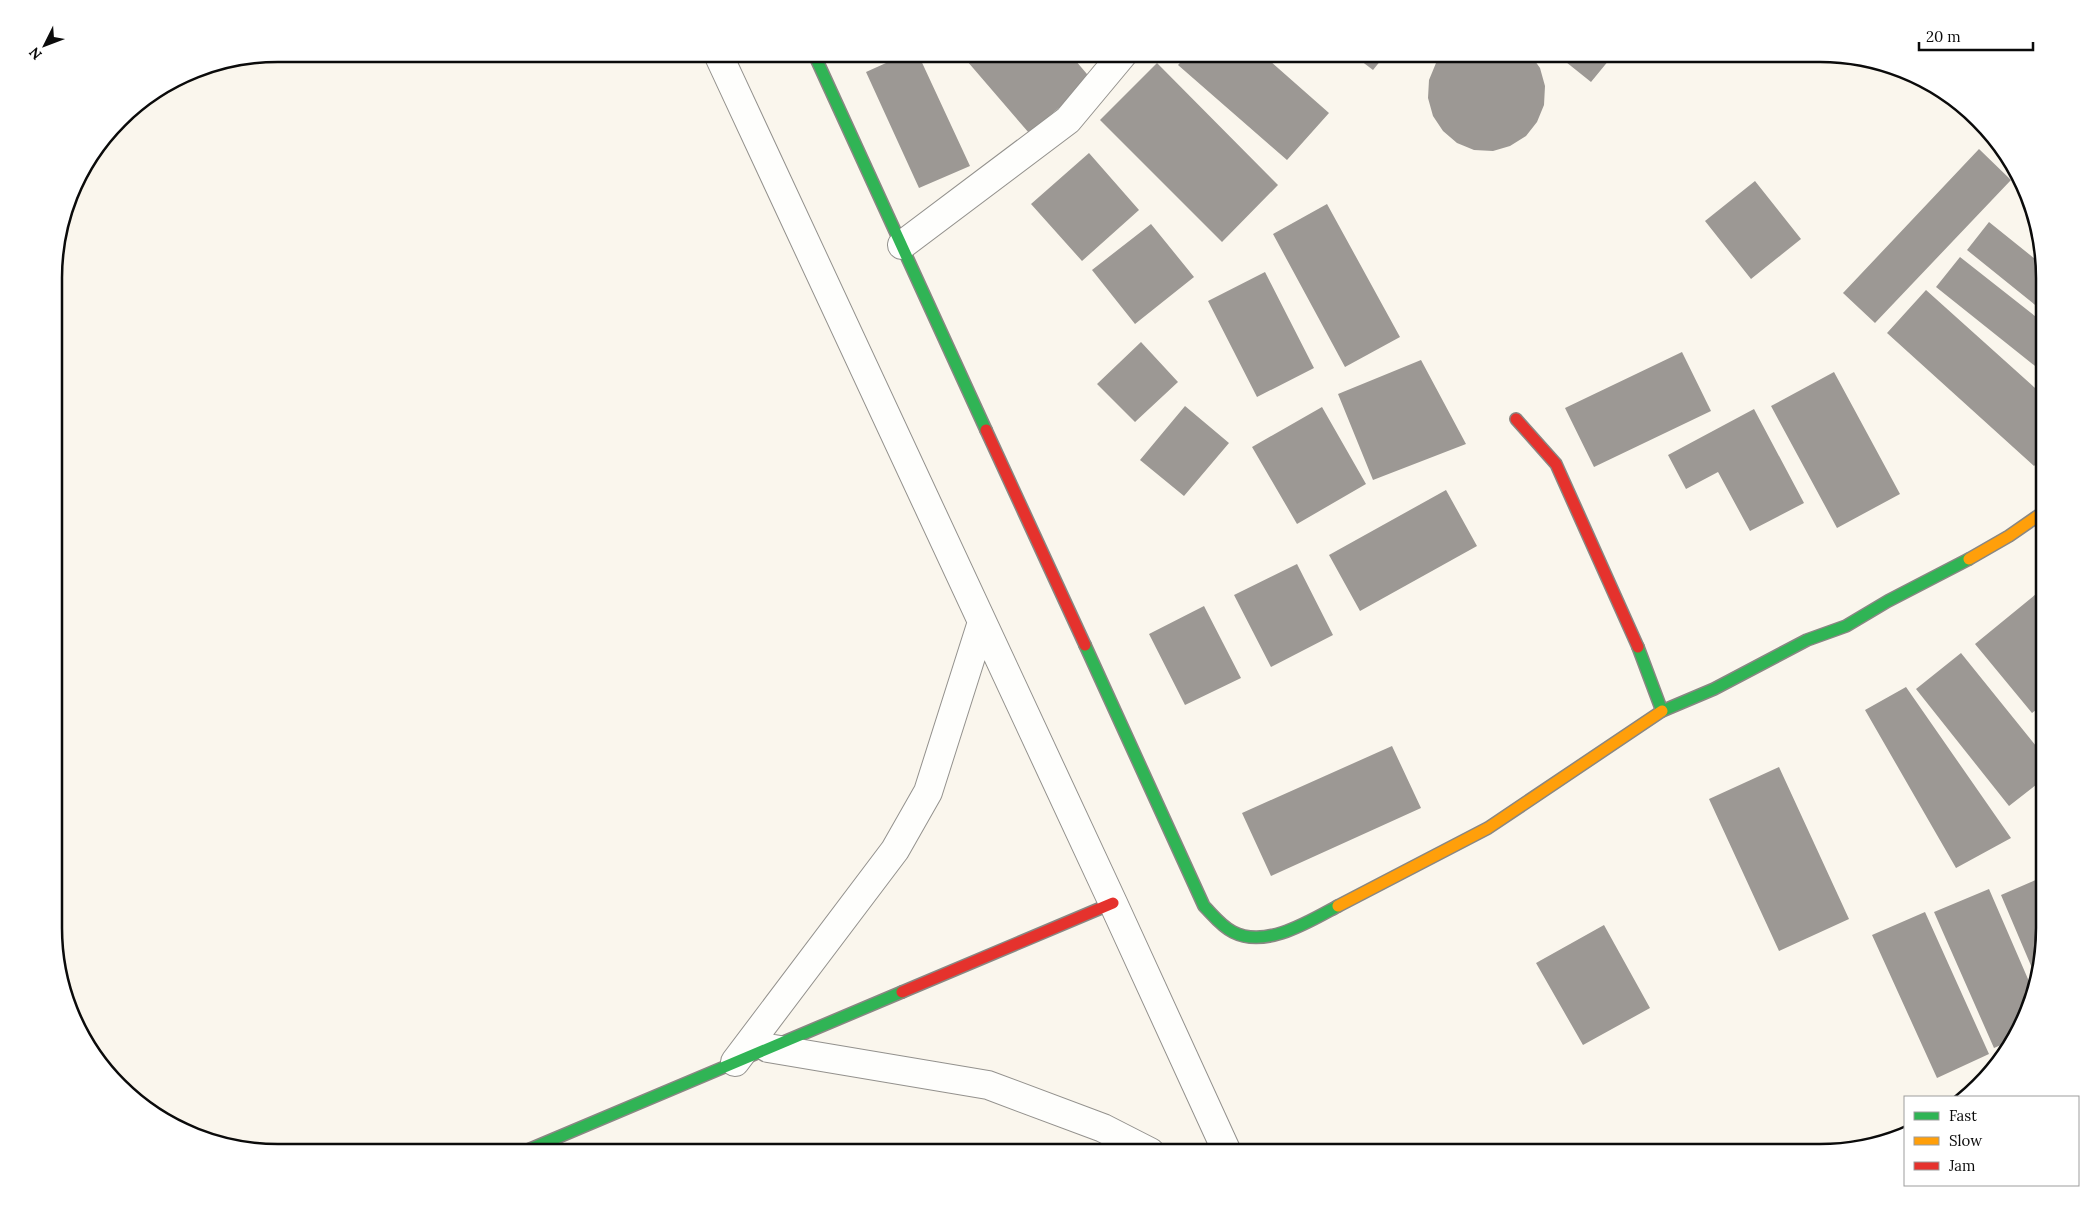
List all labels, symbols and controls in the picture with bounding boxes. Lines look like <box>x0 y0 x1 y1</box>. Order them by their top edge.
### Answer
north arrow <box>20 20 70 70</box>
scale bar <box>1919 20 2033 52</box>
text: 20 m <box>1926 27 1961 46</box>
text: N <box>25 44 46 64</box>
legend <box>1904 1096 2079 1186</box>
text: Fast <box>1949 1106 1977 1125</box>
text: Slow <box>1949 1131 1982 1150</box>
text: Jam <box>1948 1156 1976 1175</box>

